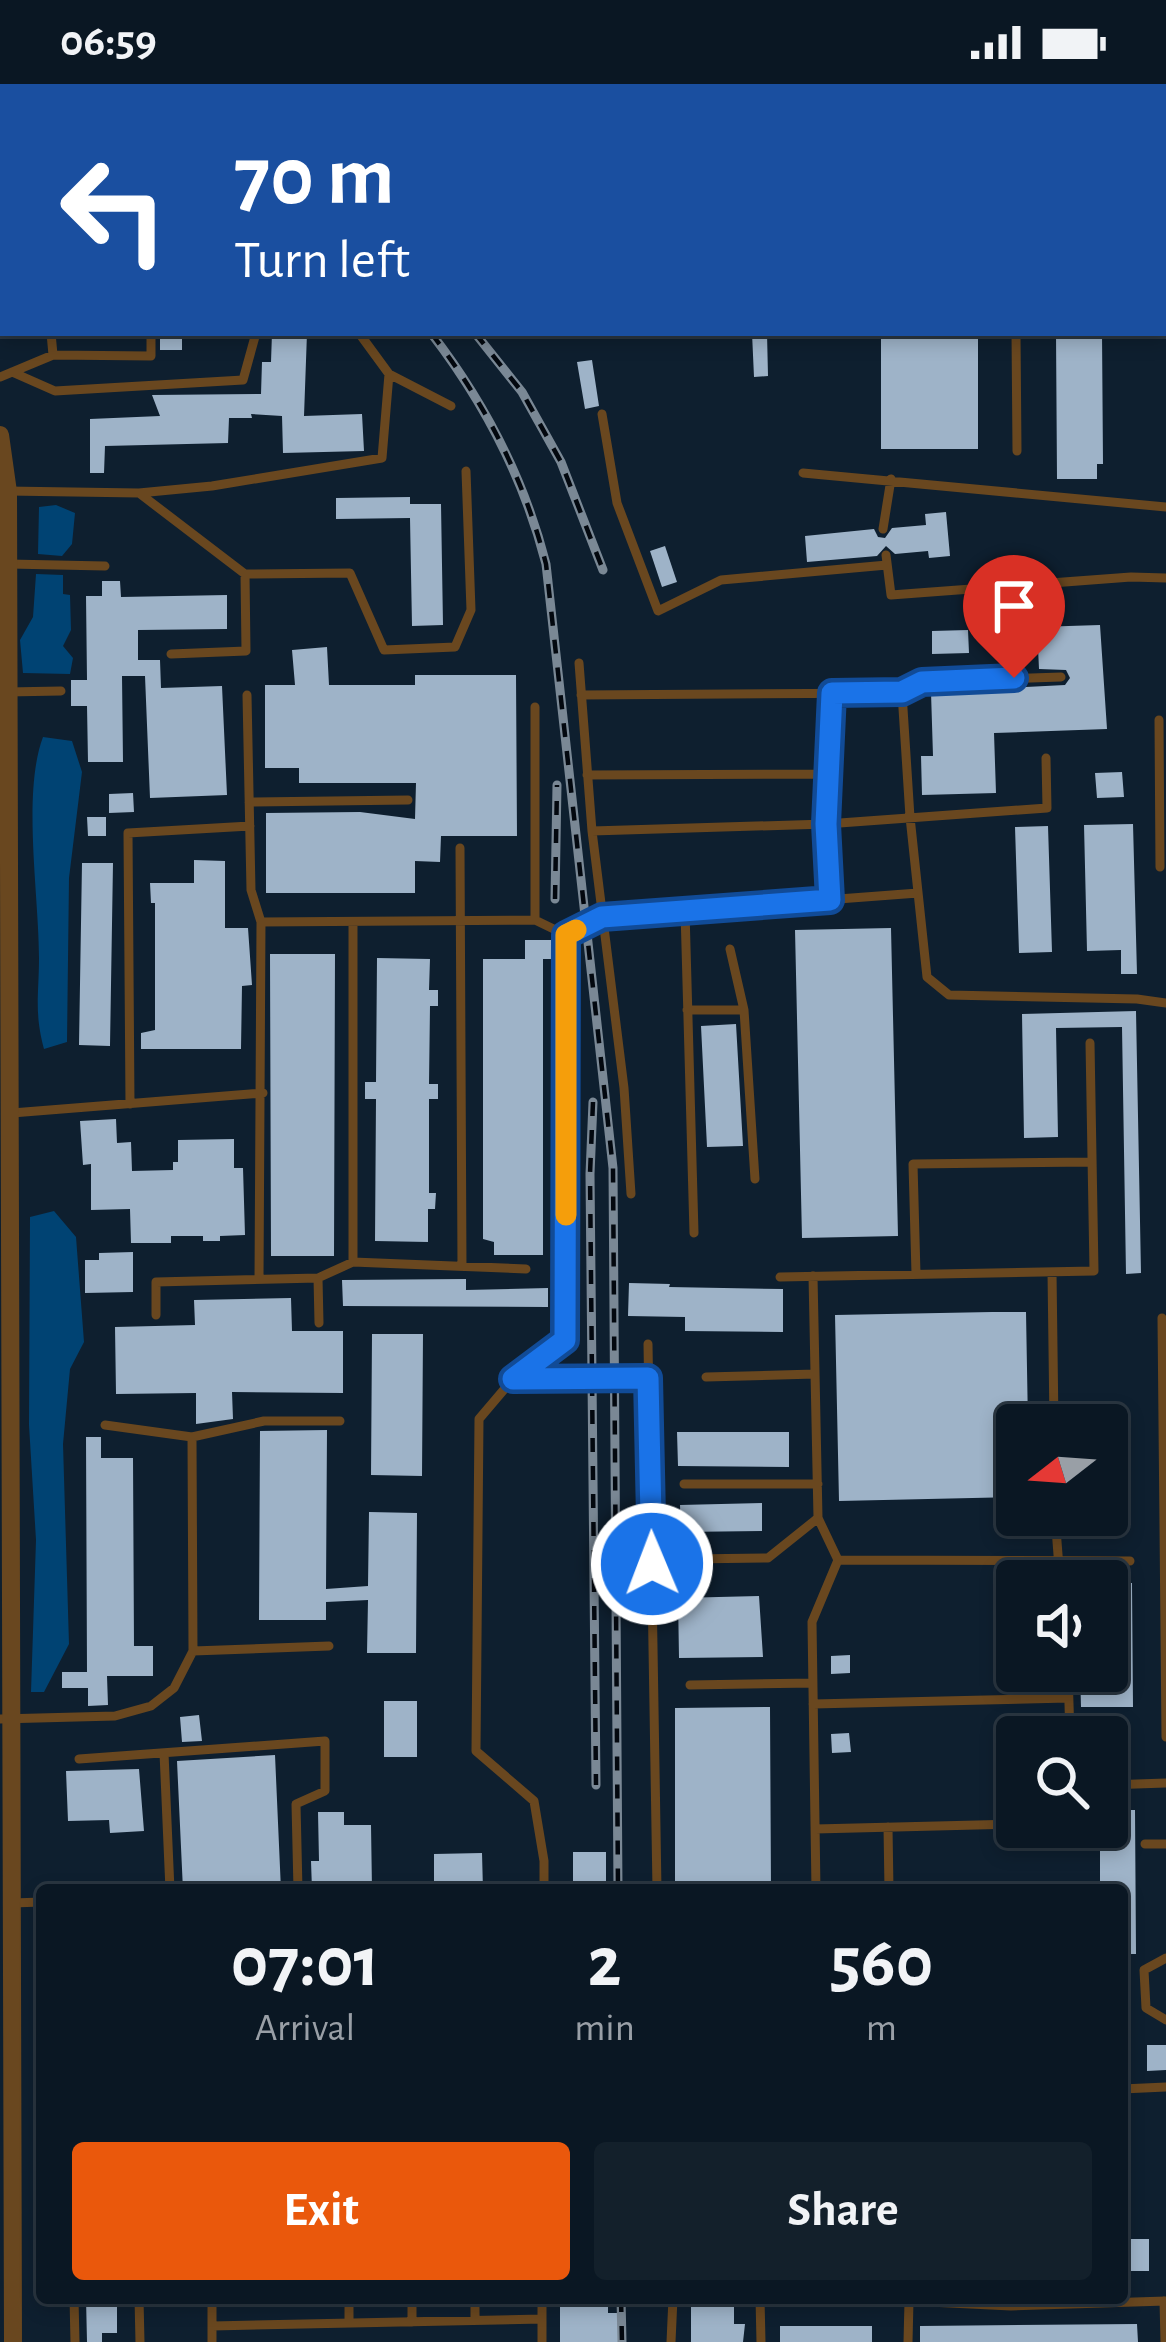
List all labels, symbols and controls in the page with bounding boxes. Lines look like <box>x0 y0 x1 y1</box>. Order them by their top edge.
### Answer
text: 06:59 <box>60 19 157 64</box>
icon: left <box>36 132 192 288</box>
text: 70 m <box>234 136 395 220</box>
text: Turn left <box>234 234 410 288</box>
pin <box>963 555 1065 678</box>
icon: arrive <box>981 573 1047 639</box>
north arrow <box>996 1404 1128 1536</box>
map controls <box>996 1404 1128 1848</box>
position arrow <box>589 1501 715 1627</box>
button: sound <box>996 1560 1128 1692</box>
button: search <box>996 1716 1128 1848</box>
text: 07:01 <box>231 1927 379 1999</box>
text: 2 <box>588 1927 622 1999</box>
text: 560 <box>830 1927 933 1999</box>
text: Arrival <box>255 2009 355 2048</box>
text: min <box>574 2009 635 2048</box>
text: m <box>866 2009 897 2048</box>
button: Exit <box>72 2142 570 2280</box>
button: Share <box>594 2142 1092 2280</box>

